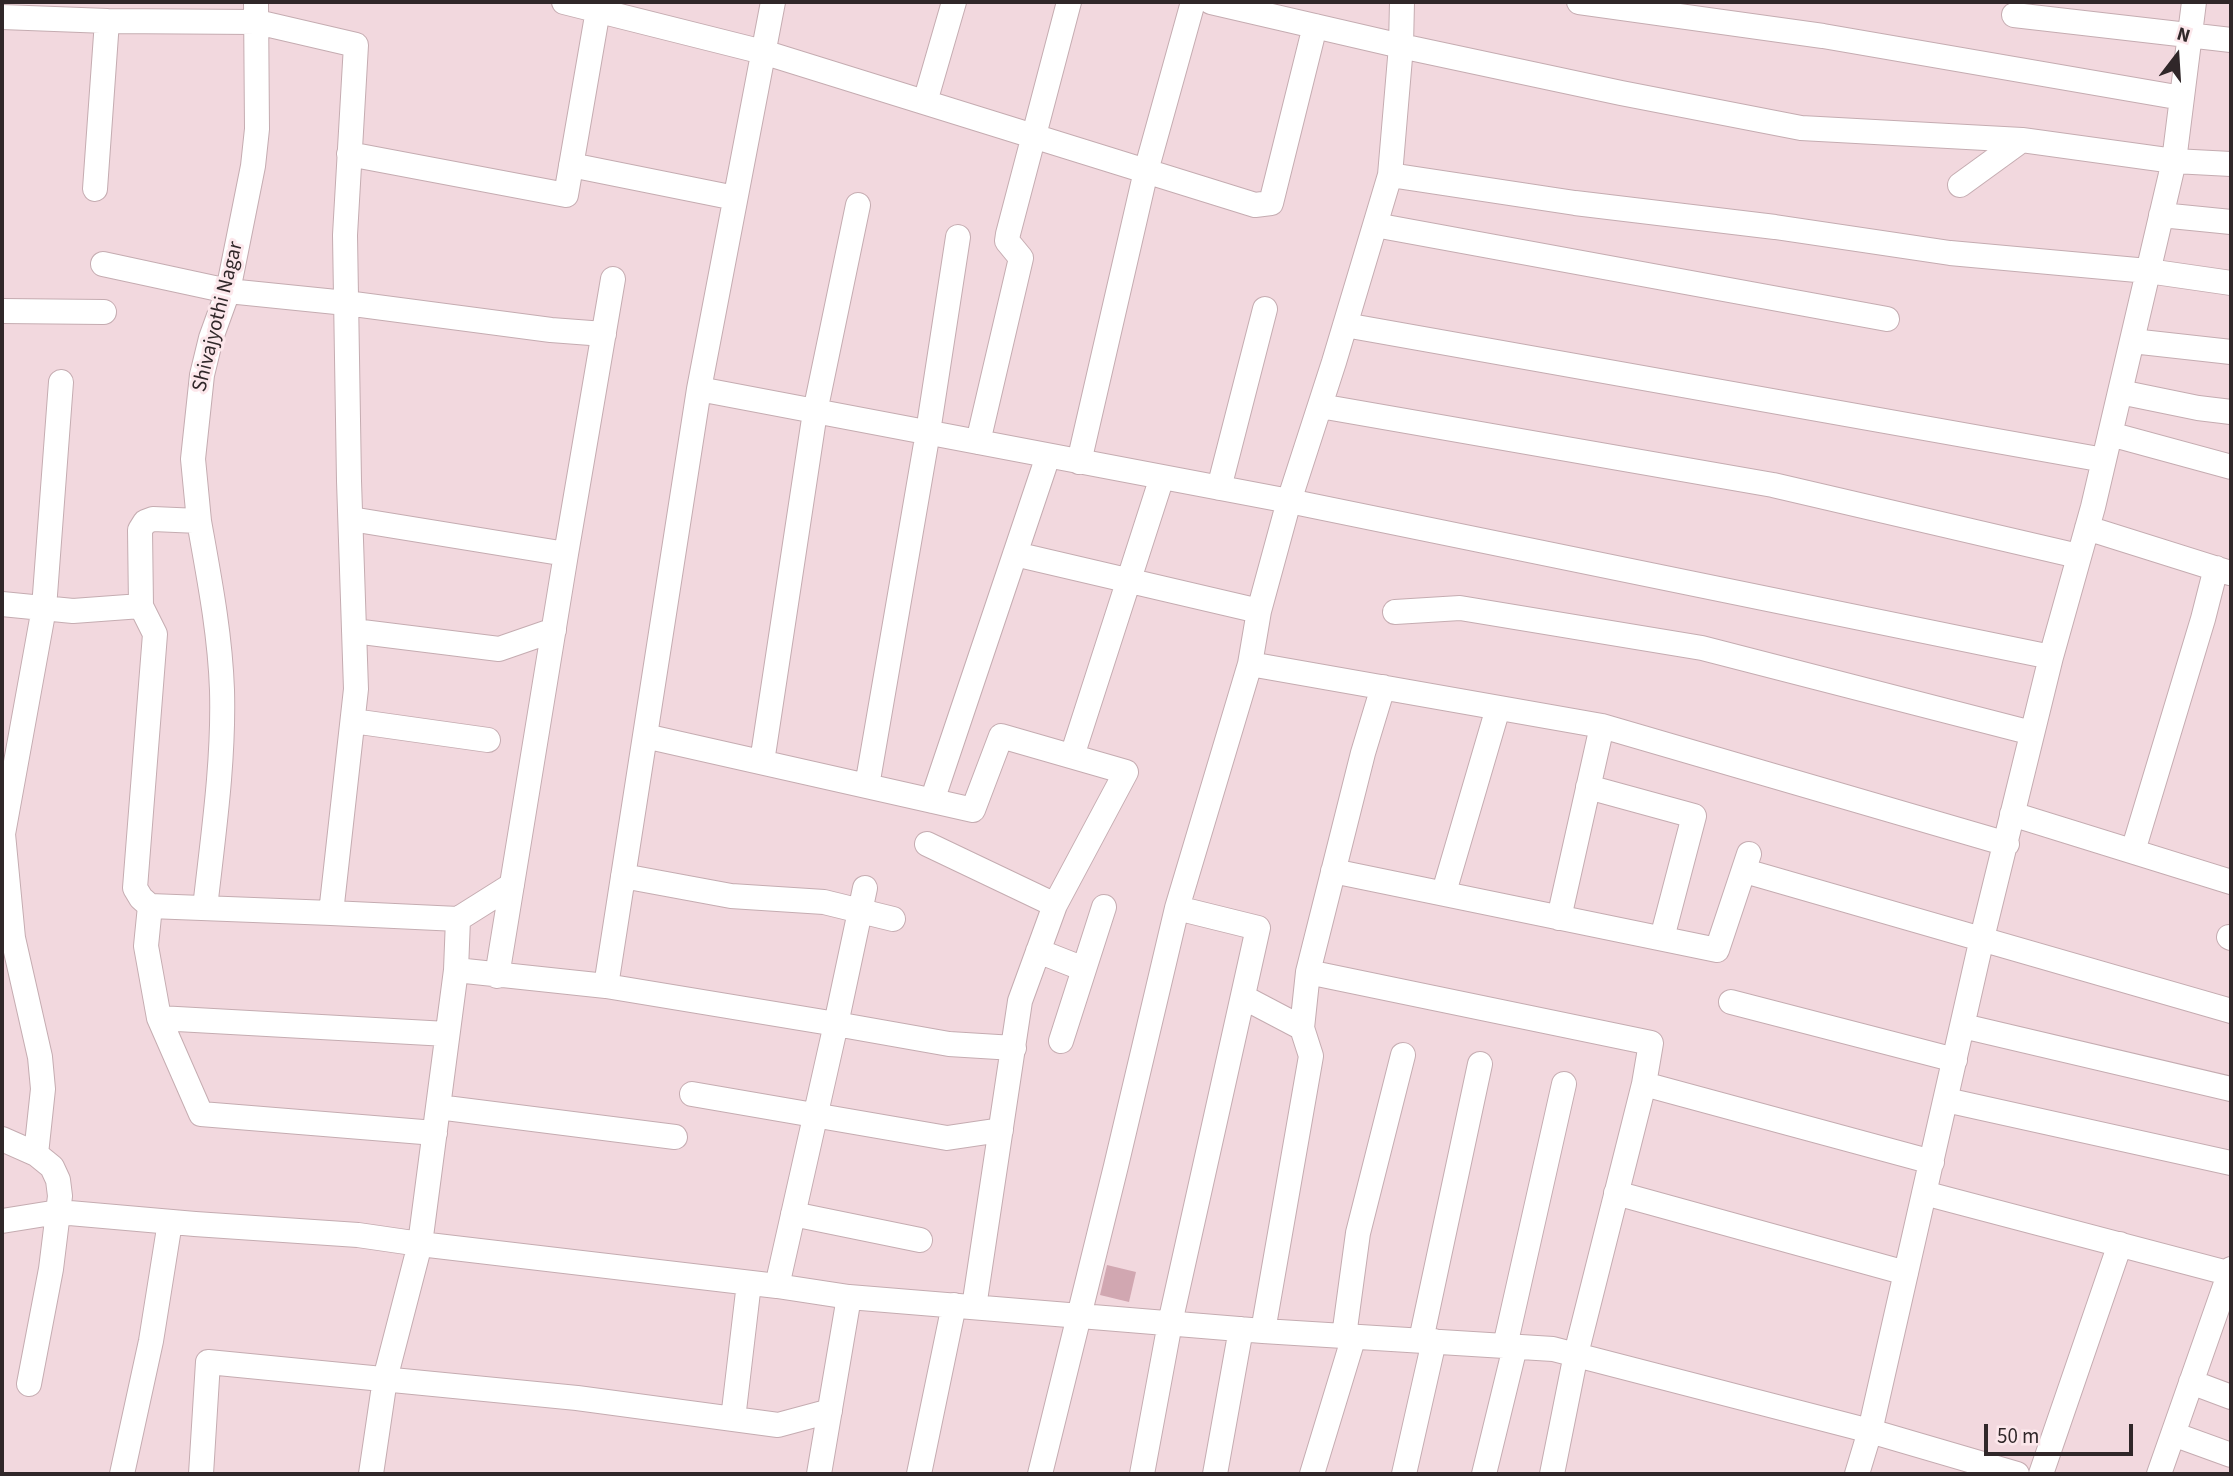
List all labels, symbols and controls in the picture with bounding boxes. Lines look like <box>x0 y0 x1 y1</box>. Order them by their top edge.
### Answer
north arrow <box>2142 21 2212 91</box>
text: N <box>2173 21 2193 50</box>
street label: Shivajyothi Nagar <box>188 239 250 395</box>
scale bar <box>1988 1410 2137 1454</box>
text: 50 m <box>1997 1421 2039 1451</box>

